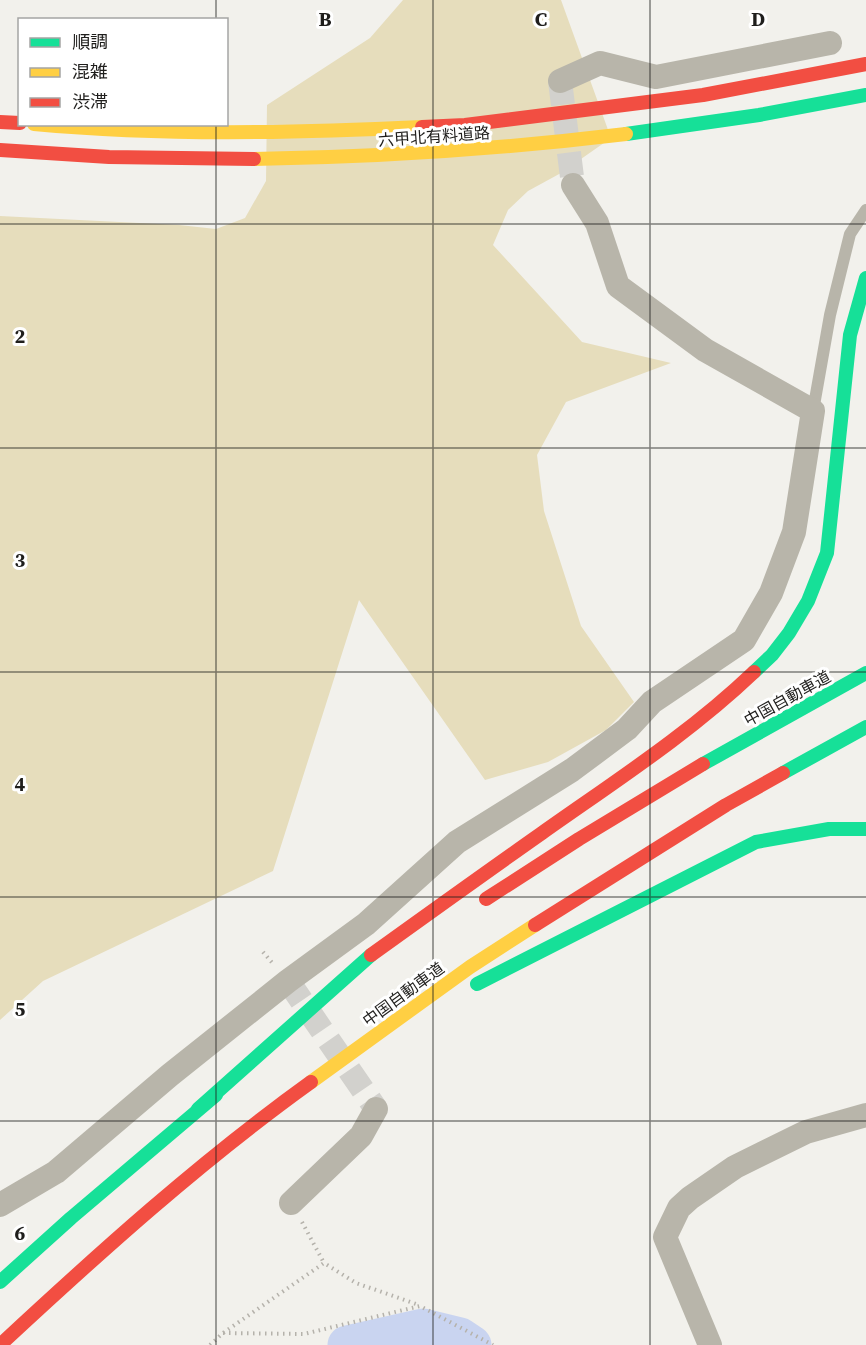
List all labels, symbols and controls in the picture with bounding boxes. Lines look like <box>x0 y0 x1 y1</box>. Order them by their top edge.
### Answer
text: B <box>318 5 332 33</box>
text: C <box>535 5 547 33</box>
text: D <box>751 5 765 33</box>
legend <box>18 18 228 126</box>
text: 順調 <box>72 29 108 54</box>
text: 混雑 <box>72 59 108 84</box>
text: 渋滞 <box>72 89 108 114</box>
street label: 六甲北有料道路 <box>377 121 491 151</box>
text: 2 <box>15 322 26 350</box>
text: 3 <box>15 546 26 574</box>
street label: 中国自動車道 <box>740 665 834 731</box>
text: 4 <box>15 770 26 798</box>
street label: 中国自動車道 <box>358 957 448 1031</box>
text: 5 <box>15 995 26 1023</box>
text: 6 <box>15 1219 26 1247</box>

